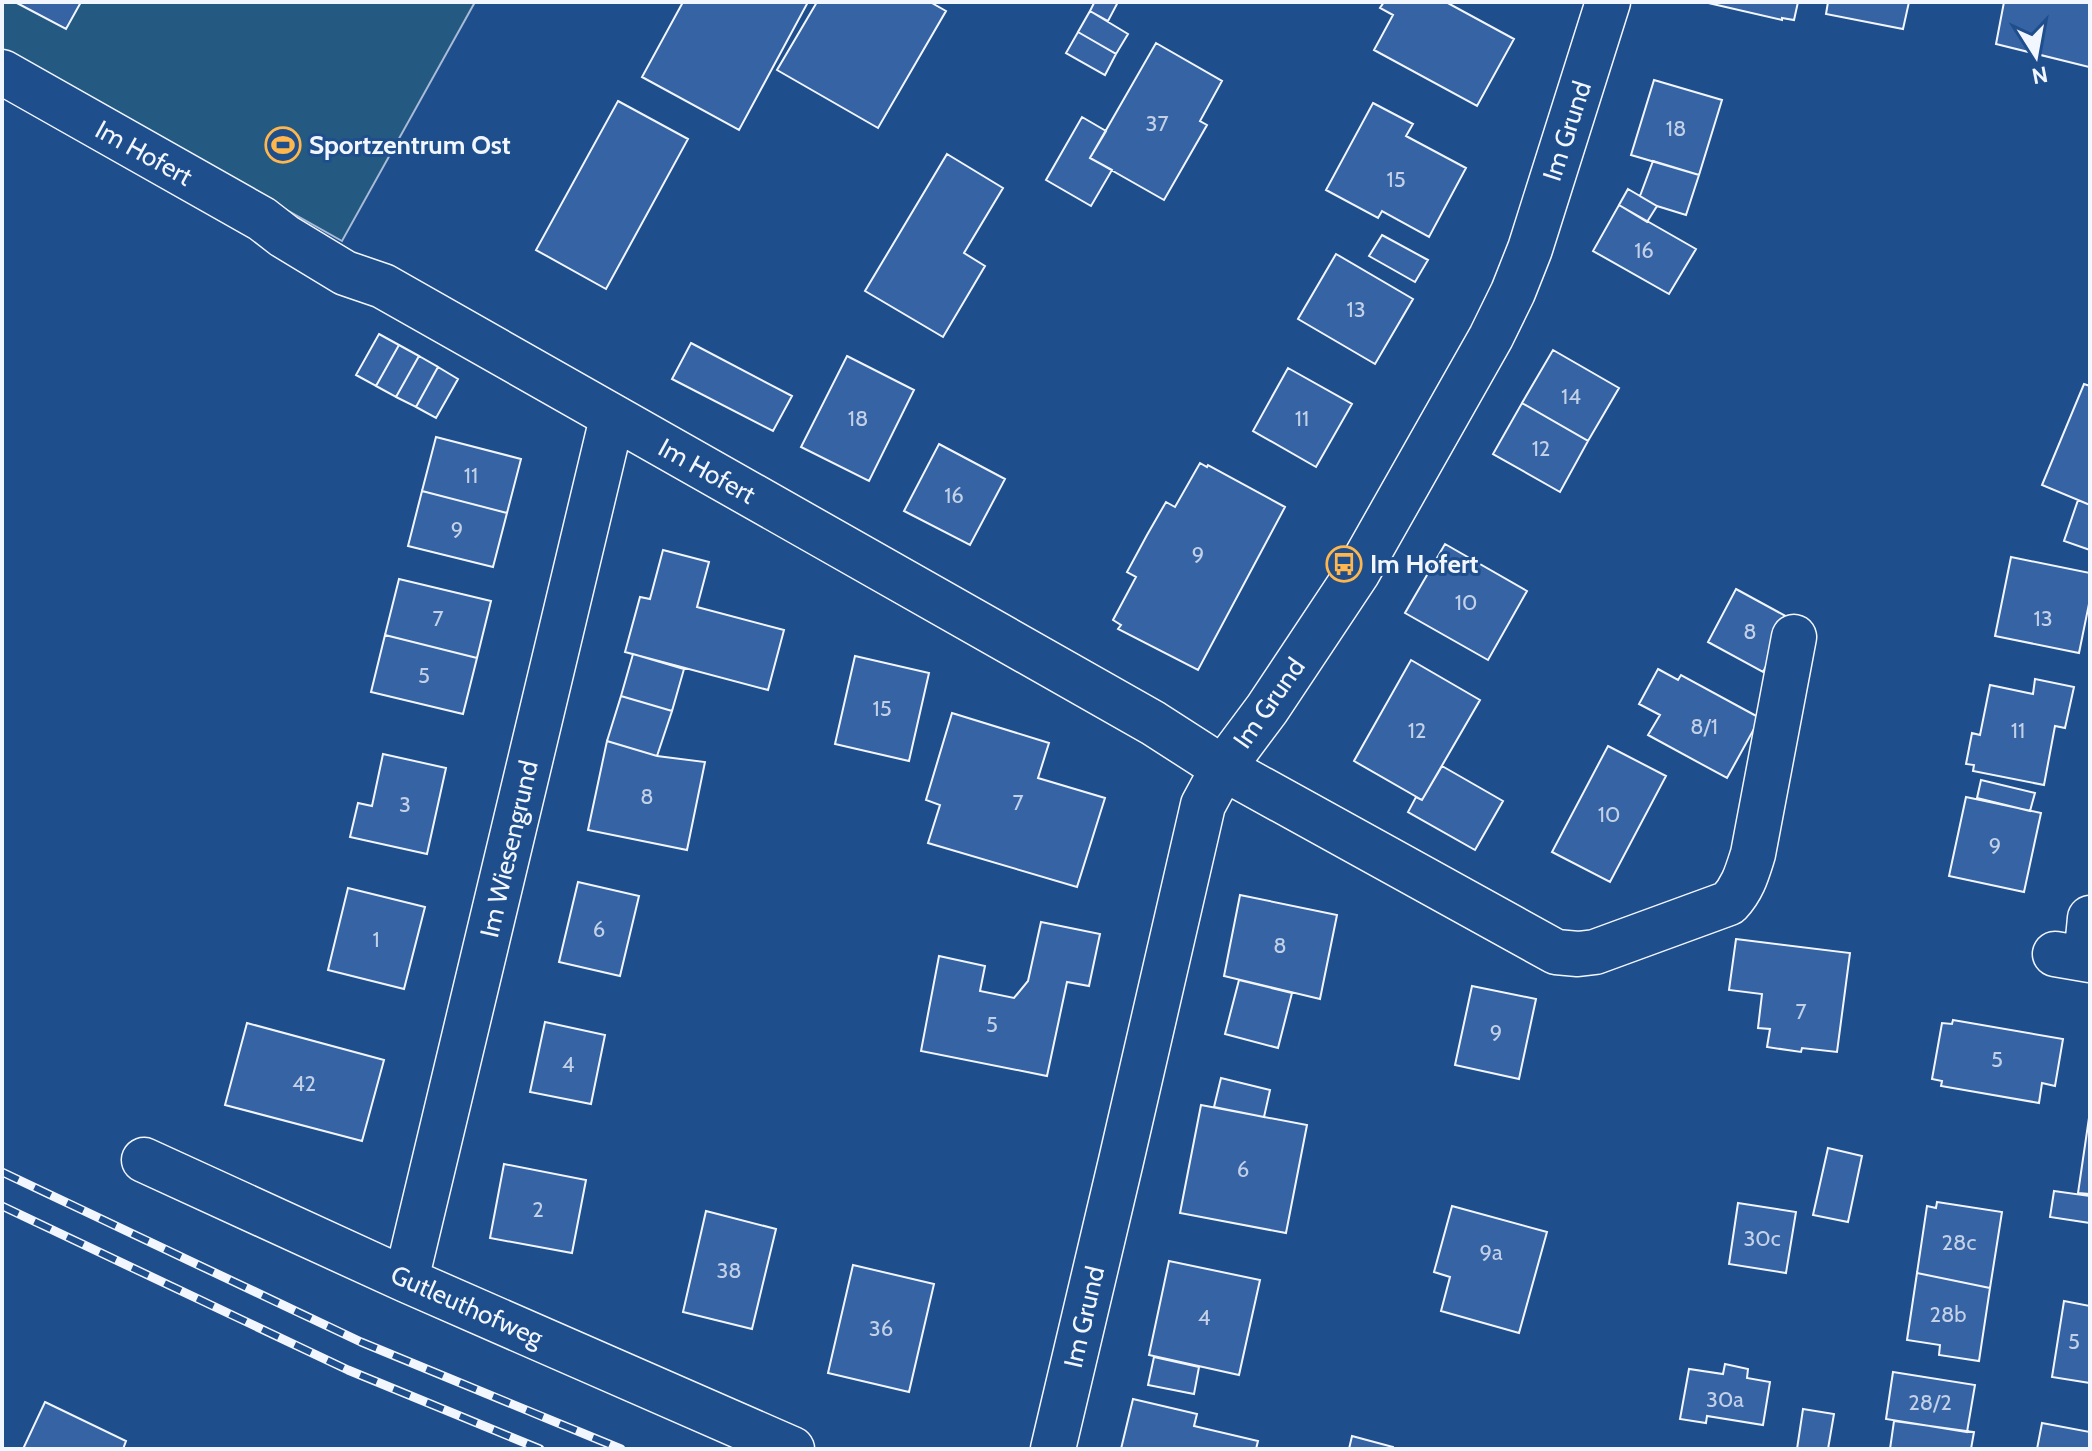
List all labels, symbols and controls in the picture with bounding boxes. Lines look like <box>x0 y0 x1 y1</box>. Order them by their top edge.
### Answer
north arrow <box>1996 16 2076 96</box>
text: N <box>2030 60 2050 90</box>
street label: Im Grund <box>1536 77 1598 185</box>
house number: 37 <box>1146 110 1168 137</box>
street label: Im Hofert <box>90 113 198 193</box>
house number: 18 <box>1666 115 1686 142</box>
sports icon: Sportzentrum Ost <box>264 126 302 164</box>
place label: Sportzentrum Ost <box>309 129 511 161</box>
house number: 15 <box>1386 166 1406 193</box>
house number: 16 <box>1634 237 1654 264</box>
house number: 13 <box>1346 296 1366 323</box>
house number: 14 <box>1561 383 1581 410</box>
house number: 18 <box>848 405 868 432</box>
house number: 11 <box>1295 405 1309 432</box>
street label: Im Hofert <box>653 431 761 511</box>
house number: 12 <box>1532 435 1550 462</box>
house number: 11 <box>464 462 478 489</box>
house number: 16 <box>944 482 964 509</box>
house number: 9 <box>451 516 463 543</box>
house number: 9 <box>1192 541 1204 568</box>
bus stop icon: Im Hofert <box>1325 545 1363 583</box>
place label: Im Hofert <box>1370 548 1479 580</box>
house number: 10 <box>1455 589 1477 616</box>
house number: 7 <box>432 605 444 632</box>
house number: 13 <box>2033 605 2053 632</box>
house number: 8 <box>1743 618 1757 645</box>
street label: Im Grund <box>1226 652 1312 754</box>
house number: 5 <box>418 662 430 689</box>
house number: 15 <box>872 695 892 722</box>
house number: 8/1 <box>1690 713 1718 740</box>
house number: 12 <box>1408 717 1426 744</box>
house number: 11 <box>2011 717 2025 744</box>
street label: Im Wiesengrund <box>473 757 545 941</box>
house number: 8 <box>640 783 654 810</box>
house number: 7 <box>1012 789 1024 816</box>
house number: 3 <box>399 791 411 818</box>
house number: 10 <box>1598 801 1620 828</box>
house number: 9 <box>1989 832 2001 859</box>
house number: 6 <box>593 916 605 943</box>
house number: 1 <box>372 926 380 953</box>
house number: 8 <box>1273 932 1287 959</box>
house number: 7 <box>1795 998 1807 1025</box>
house number: 5 <box>986 1011 998 1038</box>
house number: 9 <box>1490 1019 1502 1046</box>
house number: 5 <box>1991 1046 2003 1073</box>
house number: 4 <box>562 1051 575 1078</box>
house number: 42 <box>292 1070 316 1097</box>
house number: 6 <box>1237 1156 1249 1183</box>
house number: 2 <box>532 1196 544 1223</box>
house number: 30c <box>1743 1225 1781 1252</box>
house number: 28c <box>1942 1229 1976 1256</box>
house number: 9a <box>1479 1239 1503 1266</box>
house number: 38 <box>716 1257 742 1284</box>
street label: Gutleuthofweg <box>386 1258 549 1354</box>
street label: Im Grund <box>1057 1263 1111 1371</box>
house number: 28b <box>1929 1301 1967 1328</box>
house number: 4 <box>1198 1304 1211 1331</box>
house number: 36 <box>869 1315 893 1342</box>
house number: 5 <box>2068 1328 2080 1355</box>
house number: 30a <box>1706 1386 1744 1413</box>
house number: 28/2 <box>1908 1389 1952 1416</box>

